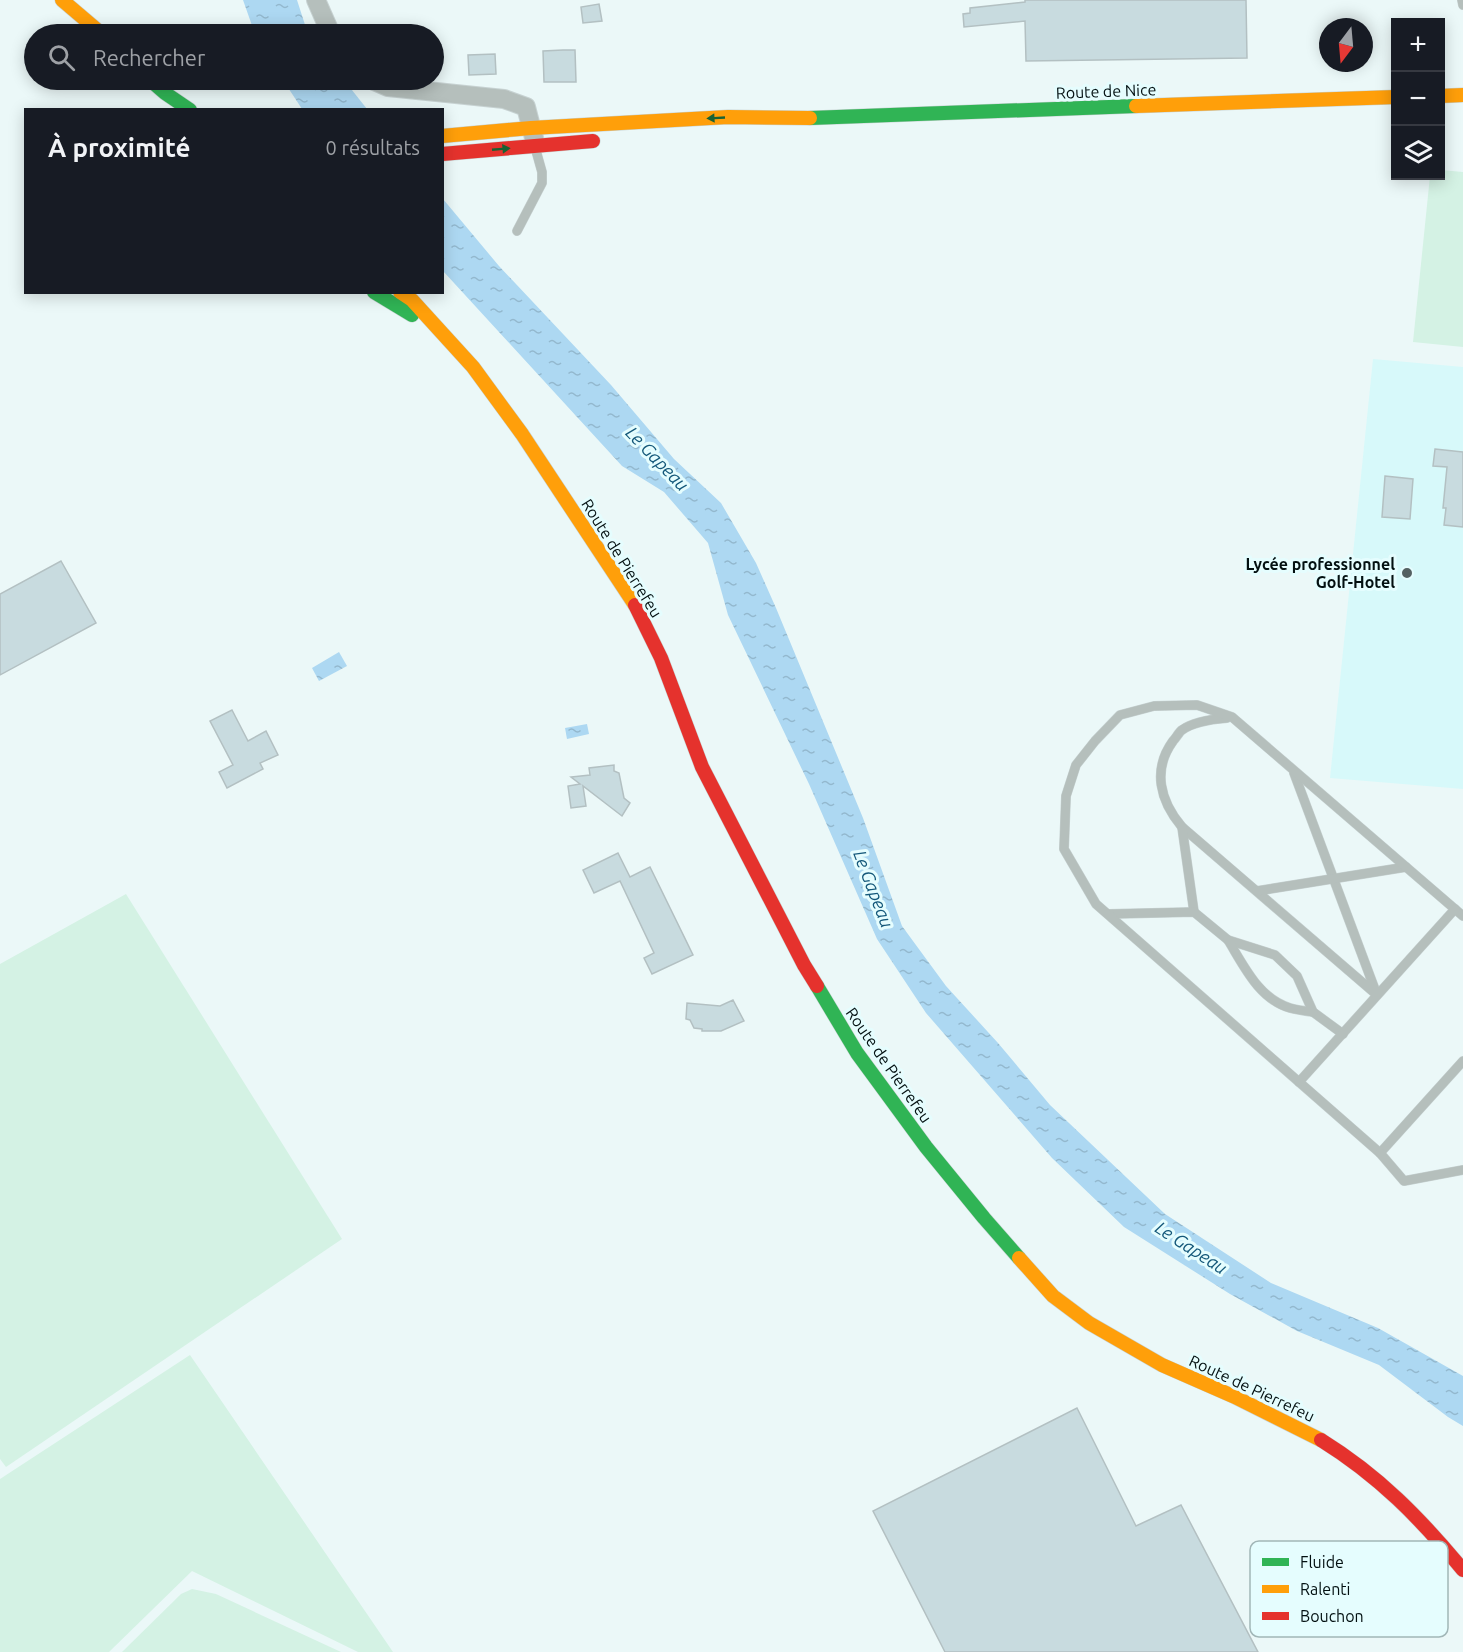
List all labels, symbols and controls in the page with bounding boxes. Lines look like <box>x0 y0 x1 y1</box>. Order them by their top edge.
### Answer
north arrow <box>1319 18 1373 72</box>
map controls <box>1391 18 1445 180</box>
button: + <box>1391 18 1445 72</box>
search box <box>24 24 444 90</box>
icon: search <box>45 41 78 74</box>
text: Rechercher <box>93 45 205 70</box>
button: − <box>1391 72 1445 126</box>
street label: Route de Nice <box>1055 80 1157 102</box>
one-way arrow <box>707 113 726 122</box>
button: layers <box>1391 126 1445 180</box>
text: À proximité <box>48 133 190 162</box>
text: 0 résultats <box>326 136 420 159</box>
one-way arrow <box>491 144 510 154</box>
water label: Le Gapeau <box>622 422 693 495</box>
street label: Route de Pierrefeu <box>578 495 666 621</box>
place label: Lycée professionnel Golf-Hotel <box>1245 555 1395 591</box>
marker: Lycée professionnel Golf-Hotel <box>1400 566 1414 580</box>
water label: Le Gapeau <box>850 847 898 930</box>
street label: Route de Pierrefeu <box>843 1004 935 1126</box>
water label: Le Gapeau <box>1152 1217 1231 1278</box>
street label: Route de Pierrefeu <box>1186 1351 1318 1425</box>
legend <box>1250 1541 1448 1637</box>
text: Fluide <box>1300 1553 1344 1571</box>
text: Ralenti <box>1300 1580 1351 1598</box>
text: Bouchon <box>1300 1607 1364 1625</box>

